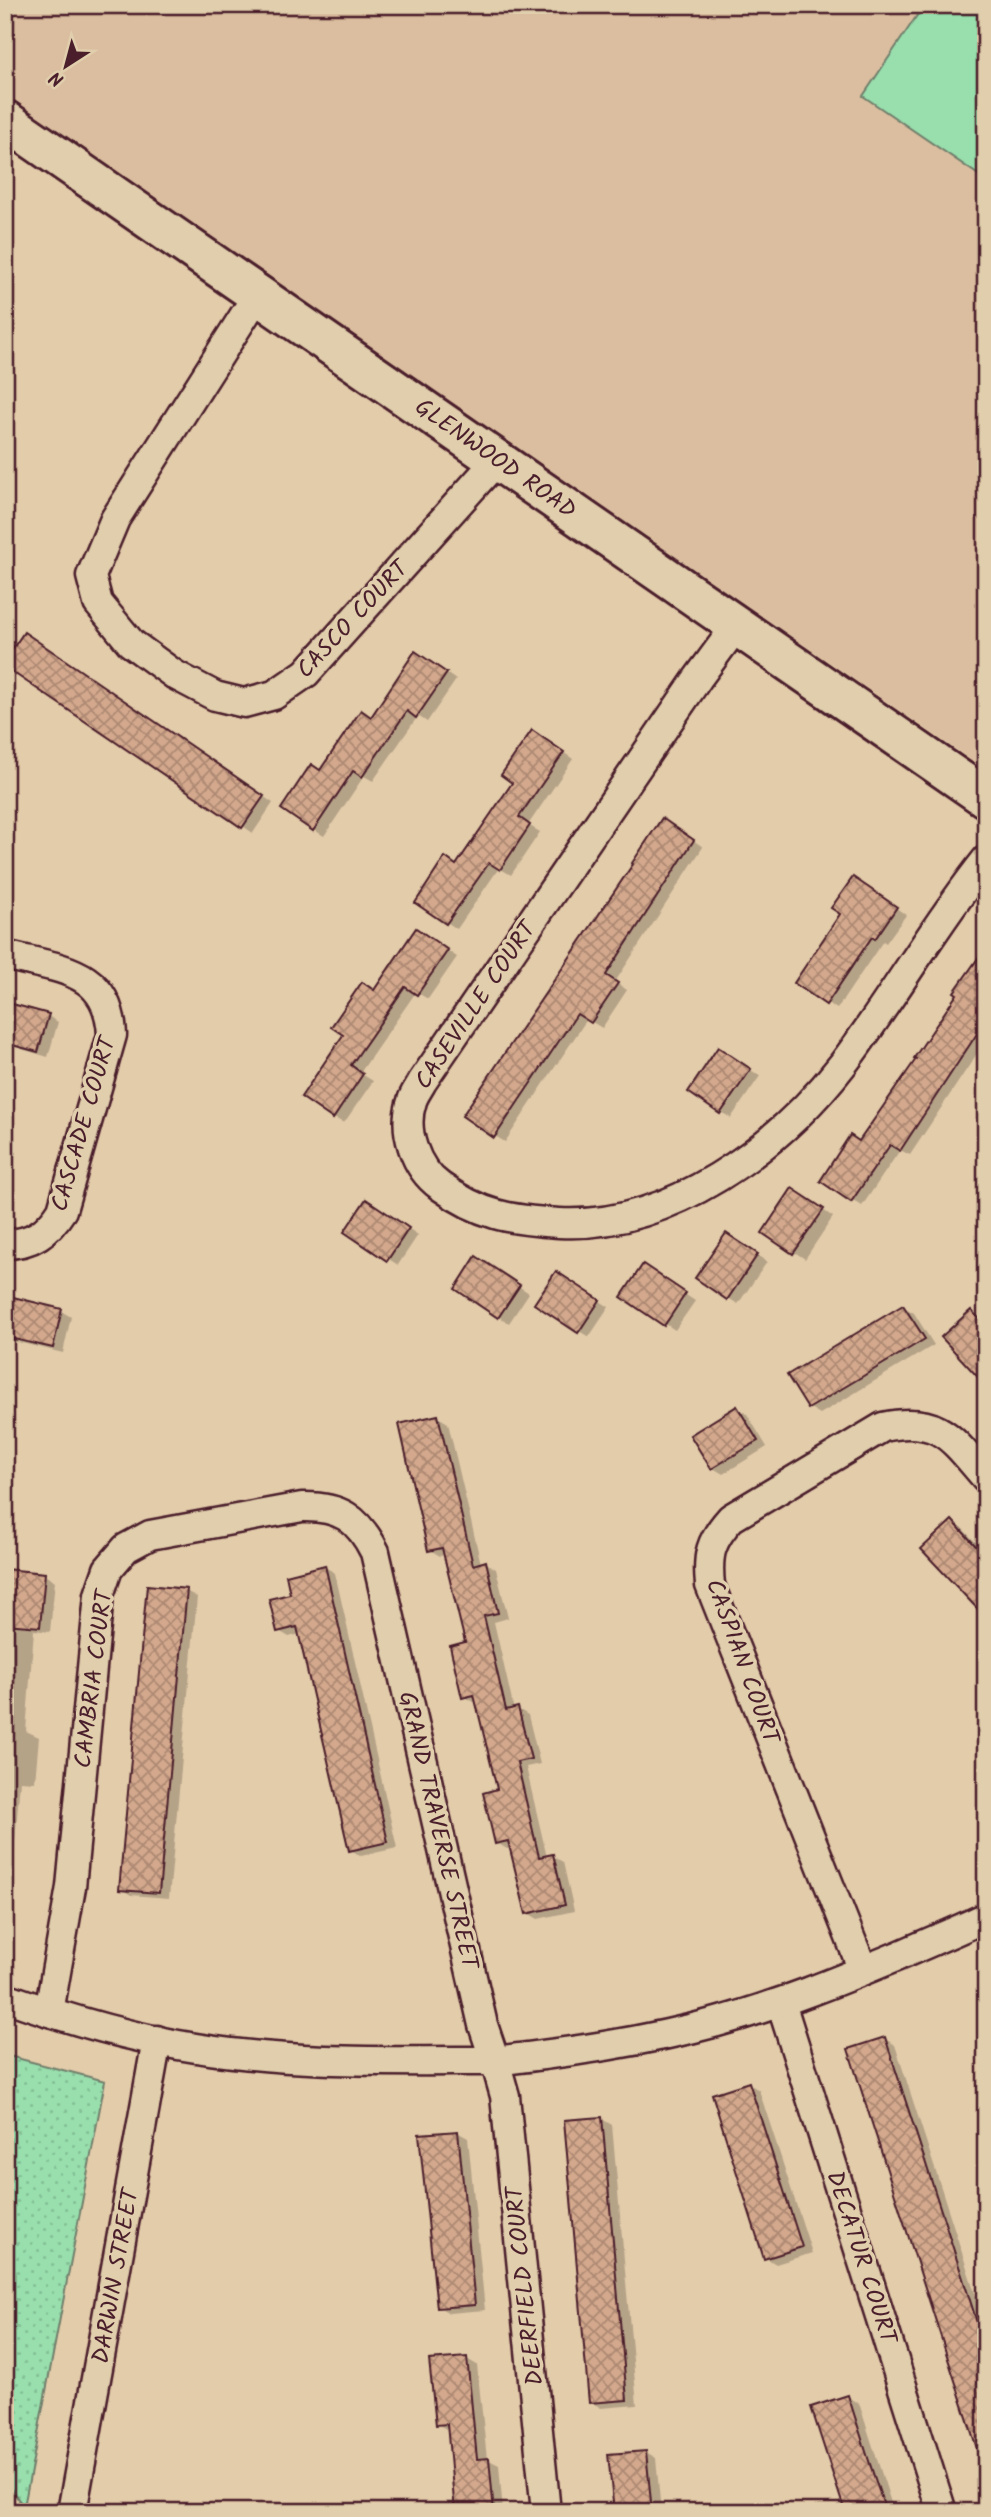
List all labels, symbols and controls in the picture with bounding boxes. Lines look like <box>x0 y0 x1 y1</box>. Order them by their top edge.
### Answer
north arrow <box>32 32 102 102</box>
text: N <box>44 62 71 94</box>
street label: GLENWOOD ROAD <box>406 389 584 530</box>
street label: CASCO COURT <box>287 550 420 688</box>
street label: CASEVILLE COURT <box>405 912 548 1098</box>
street label: CASCADE COURT <box>41 1030 129 1216</box>
street label: CASPIAN COURT <box>694 1574 790 1751</box>
street label: CAMBRIA COURT <box>64 1586 125 1770</box>
street label: GRAND TRAVERSE STREET <box>387 1688 489 1975</box>
street label: DECATUR COURT <box>814 2166 908 2351</box>
street label: DEERFIELD COURT <box>495 2182 555 2387</box>
street label: DARWIN STREET <box>82 2184 151 2367</box>

